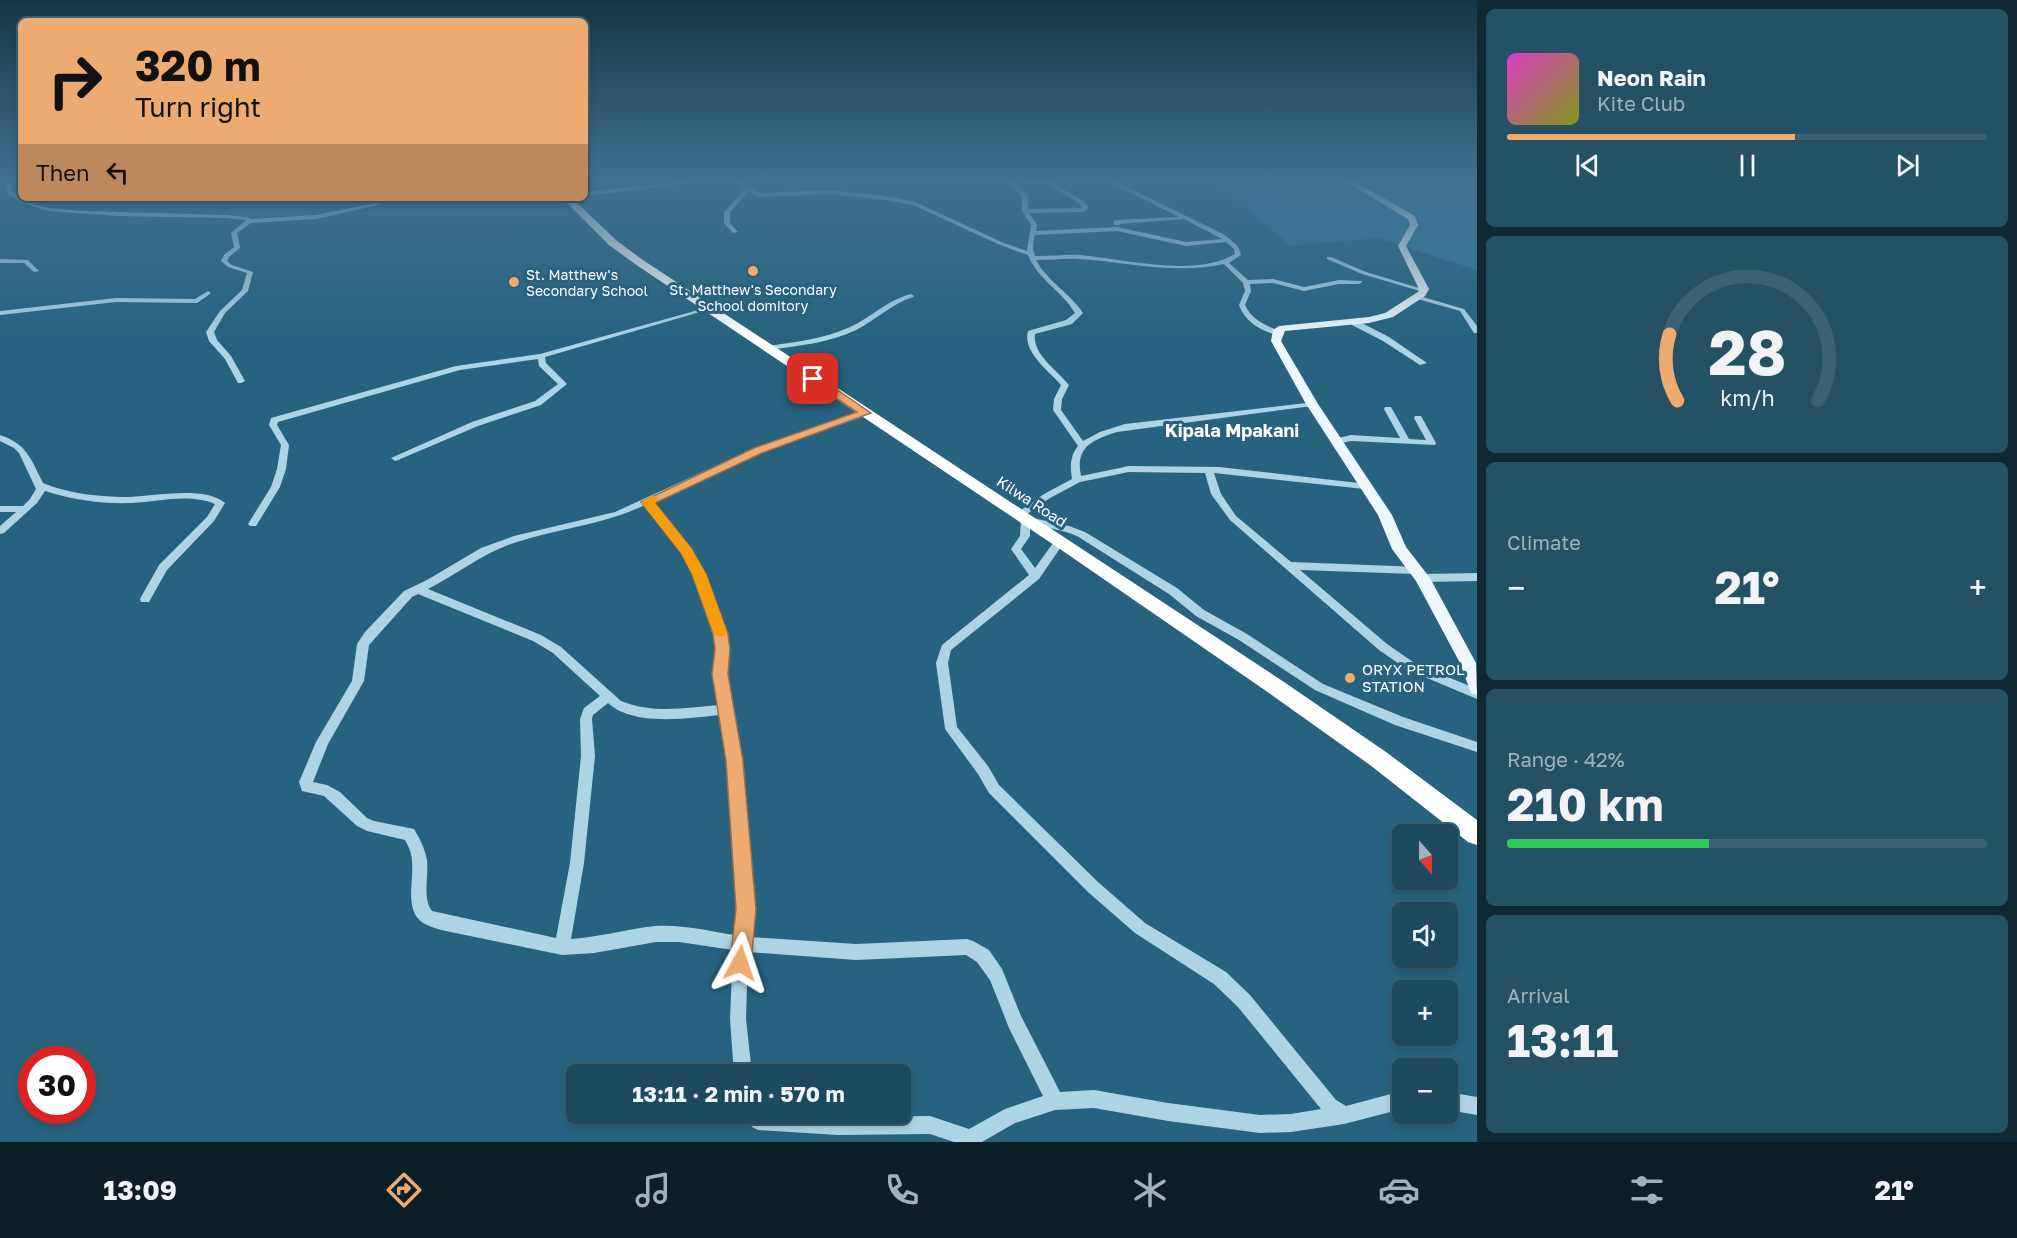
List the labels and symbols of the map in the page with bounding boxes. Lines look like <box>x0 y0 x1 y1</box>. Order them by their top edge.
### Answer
marker: St. Matthew's Secondary School domitory <box>746 264 760 278</box>
place label: St. Matthew's Secondary School <box>526 266 648 299</box>
marker: St. Matthew's Secondary School <box>507 275 521 289</box>
place label: St. Matthew's Secondary School domitory <box>669 281 837 314</box>
pin <box>787 353 838 404</box>
district label: Kipala Mpakani <box>1165 419 1299 441</box>
street label: Kilwa Road <box>994 472 1070 530</box>
place label: ORYX PETROL STATION <box>1362 660 1465 695</box>
marker: ORYX PETROL STATION <box>1343 671 1357 685</box>
north arrow <box>1392 824 1458 890</box>
position arrow <box>708 931 772 995</box>
speed limit sign: 30 <box>18 1046 96 1124</box>

